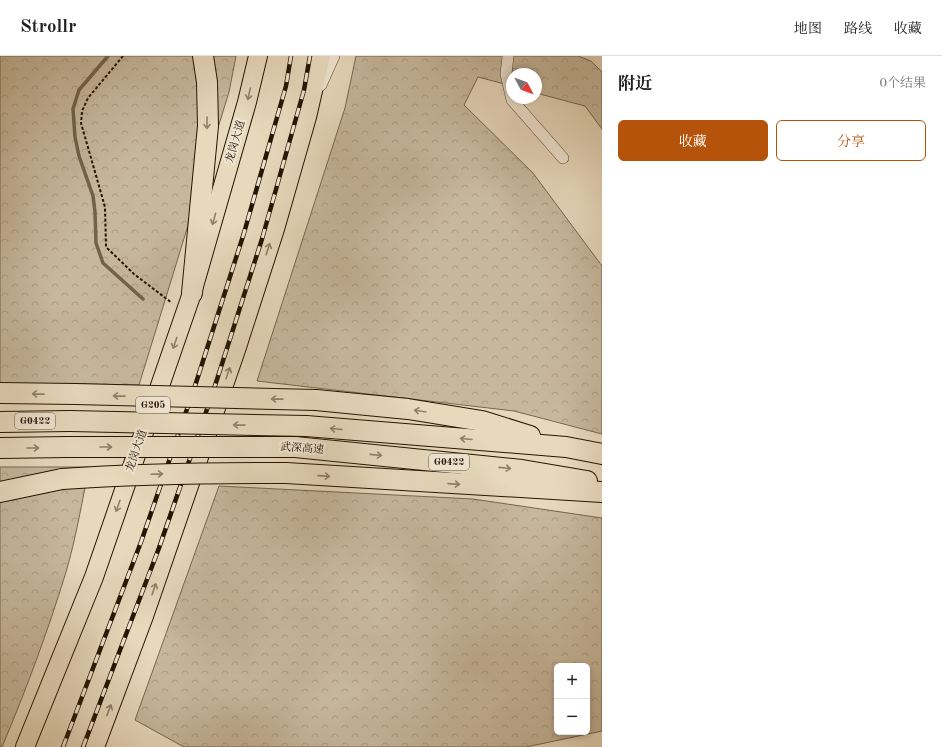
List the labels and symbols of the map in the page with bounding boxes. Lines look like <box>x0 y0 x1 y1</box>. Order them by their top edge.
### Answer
north arrow <box>506 68 542 104</box>
one-way arrow <box>245 87 253 100</box>
one-way arrow <box>203 116 211 129</box>
street label: 龙岗大道 <box>223 119 247 165</box>
one-way arrow <box>210 212 217 225</box>
one-way arrow <box>265 243 272 256</box>
one-way arrow <box>170 337 178 349</box>
one-way arrow <box>225 367 232 380</box>
one-way arrow <box>32 390 45 397</box>
one-way arrow <box>113 392 126 399</box>
one-way arrow <box>271 396 284 403</box>
road number: G205 <box>136 397 170 413</box>
one-way arrow <box>414 407 427 415</box>
road number: G0422 <box>15 413 55 429</box>
one-way arrow <box>233 421 246 429</box>
one-way arrow <box>330 425 343 432</box>
street label: 龙岗大道 <box>123 428 149 474</box>
one-way arrow <box>460 435 473 442</box>
street label: 武深高速 <box>280 440 324 456</box>
one-way arrow <box>99 443 112 451</box>
one-way arrow <box>26 444 39 452</box>
one-way arrow <box>369 452 382 459</box>
road number: G0422 <box>429 454 469 470</box>
one-way arrow <box>498 464 511 472</box>
one-way arrow <box>150 470 163 478</box>
one-way arrow <box>317 472 330 479</box>
one-way arrow <box>447 480 460 487</box>
one-way arrow <box>114 499 122 511</box>
one-way arrow <box>150 583 158 595</box>
one-way arrow <box>105 705 113 717</box>

